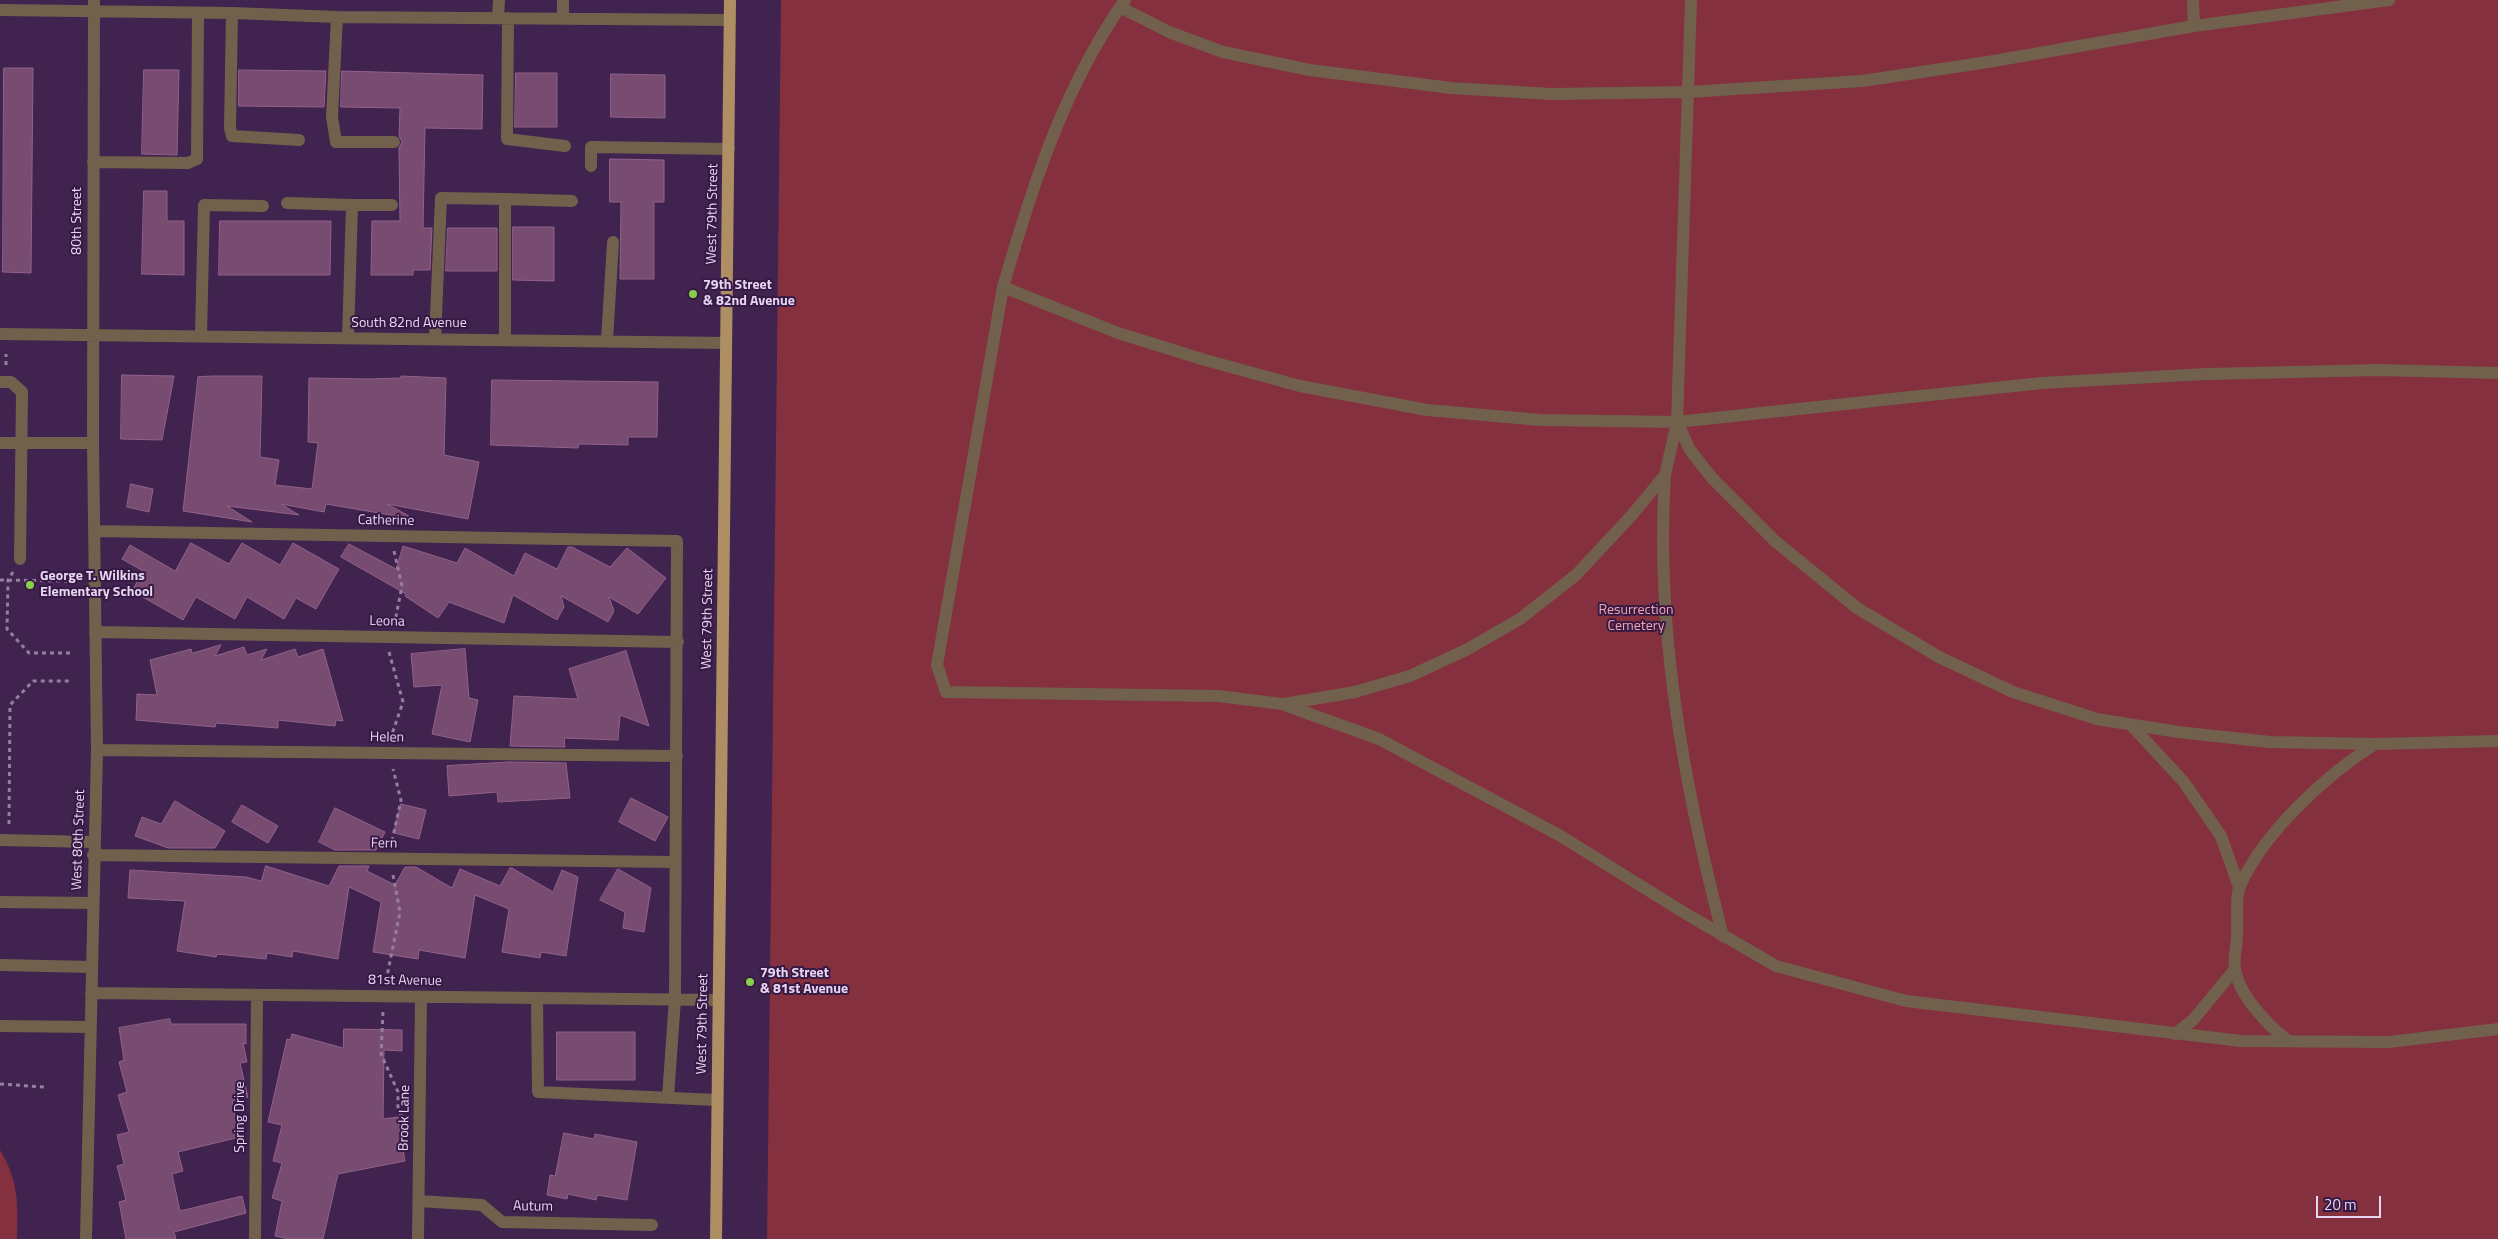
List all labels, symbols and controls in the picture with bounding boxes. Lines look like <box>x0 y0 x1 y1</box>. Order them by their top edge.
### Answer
street label: West 79th Street <box>704 163 722 265</box>
street label: 80th Street <box>70 187 86 255</box>
place label: 79th Street & 82nd Avenue <box>703 278 795 310</box>
marker: 79th Street & 82nd Avenue <box>687 288 699 300</box>
street label: South 82nd Avenue <box>351 316 467 332</box>
street label: Catherine <box>358 512 414 530</box>
street label: West 79th Street <box>699 568 717 670</box>
place label: George T. Wilkins Elementary School <box>40 569 153 602</box>
marker: George T. Wilkins Elementary School <box>24 579 36 591</box>
park label: Resurrection Cemetery <box>1598 603 1674 636</box>
street label: Leona <box>369 613 405 631</box>
street label: Helen <box>370 729 404 747</box>
street label: West 80th Street <box>69 789 89 891</box>
street label: Fern <box>371 835 397 853</box>
place label: 79th Street & 81st Avenue <box>760 966 848 999</box>
street label: 81st Avenue <box>368 972 442 990</box>
street label: West 79th Street <box>694 973 712 1075</box>
marker: 79th Street & 81st Avenue <box>744 976 756 988</box>
street label: Spring Drive <box>233 1081 249 1153</box>
street label: Brook Lane <box>396 1085 414 1151</box>
scale bar <box>2318 1186 2383 1218</box>
text: 20 m <box>2324 1193 2357 1216</box>
street label: Autum <box>513 1198 553 1216</box>

